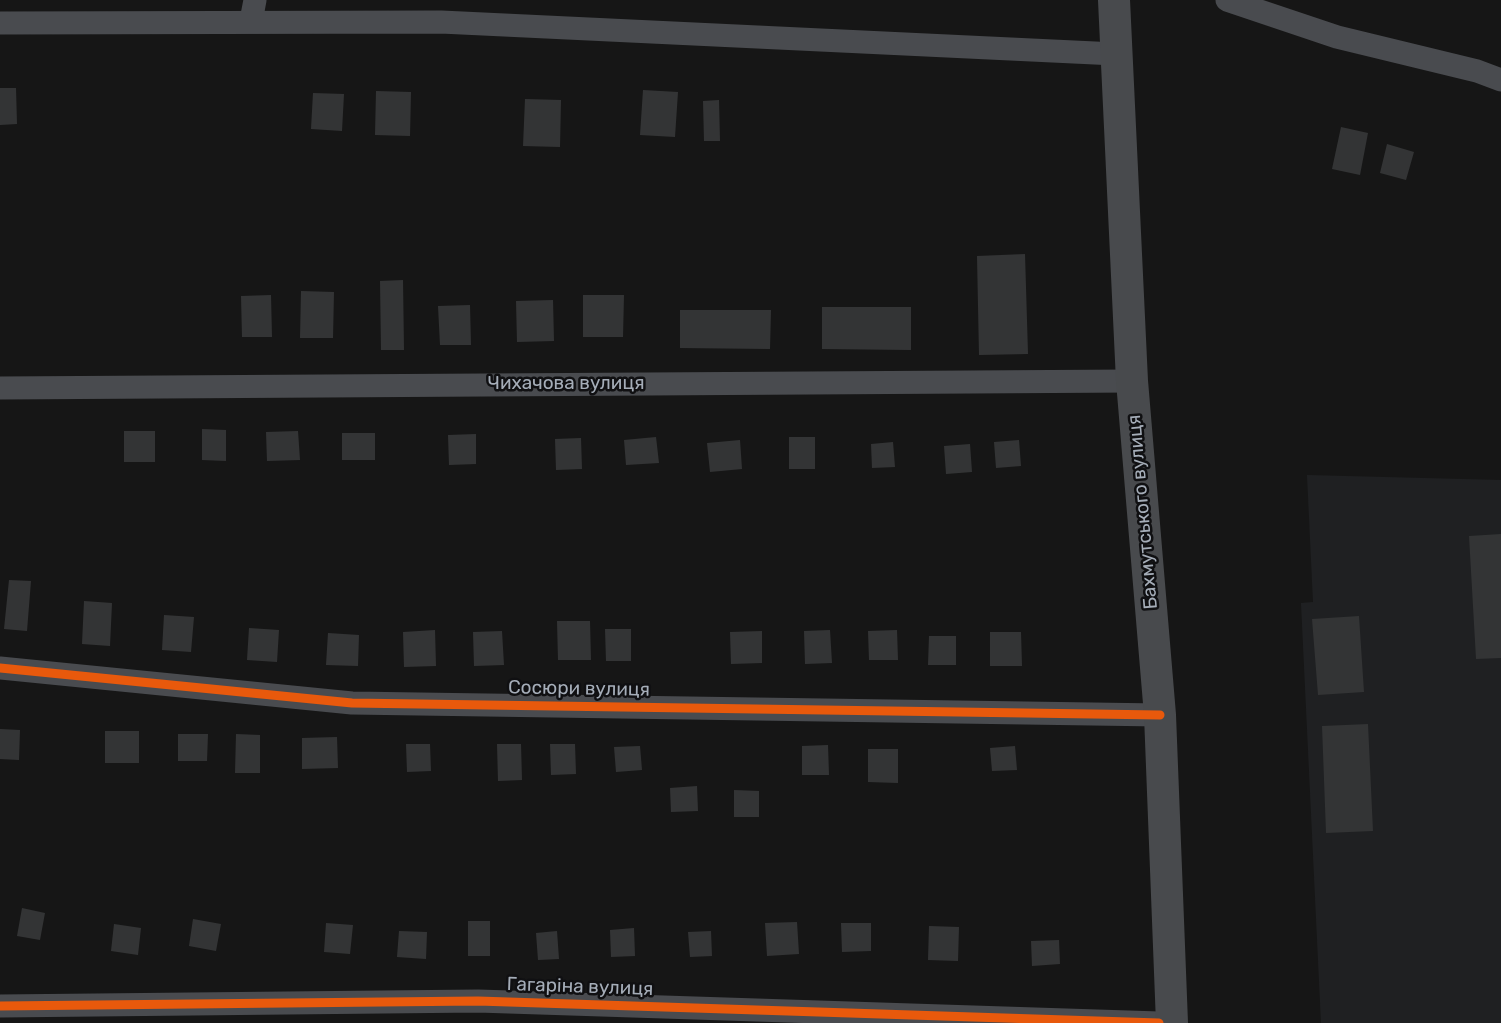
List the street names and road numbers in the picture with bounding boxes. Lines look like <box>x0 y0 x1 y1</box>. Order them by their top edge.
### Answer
street label: Чихачова вулиця <box>487 373 645 395</box>
street label: Бахмутського вулиця <box>1123 414 1163 610</box>
street label: Сосюри вулиця <box>508 676 650 702</box>
street label: Гагаріна вулиця <box>506 973 654 1001</box>

